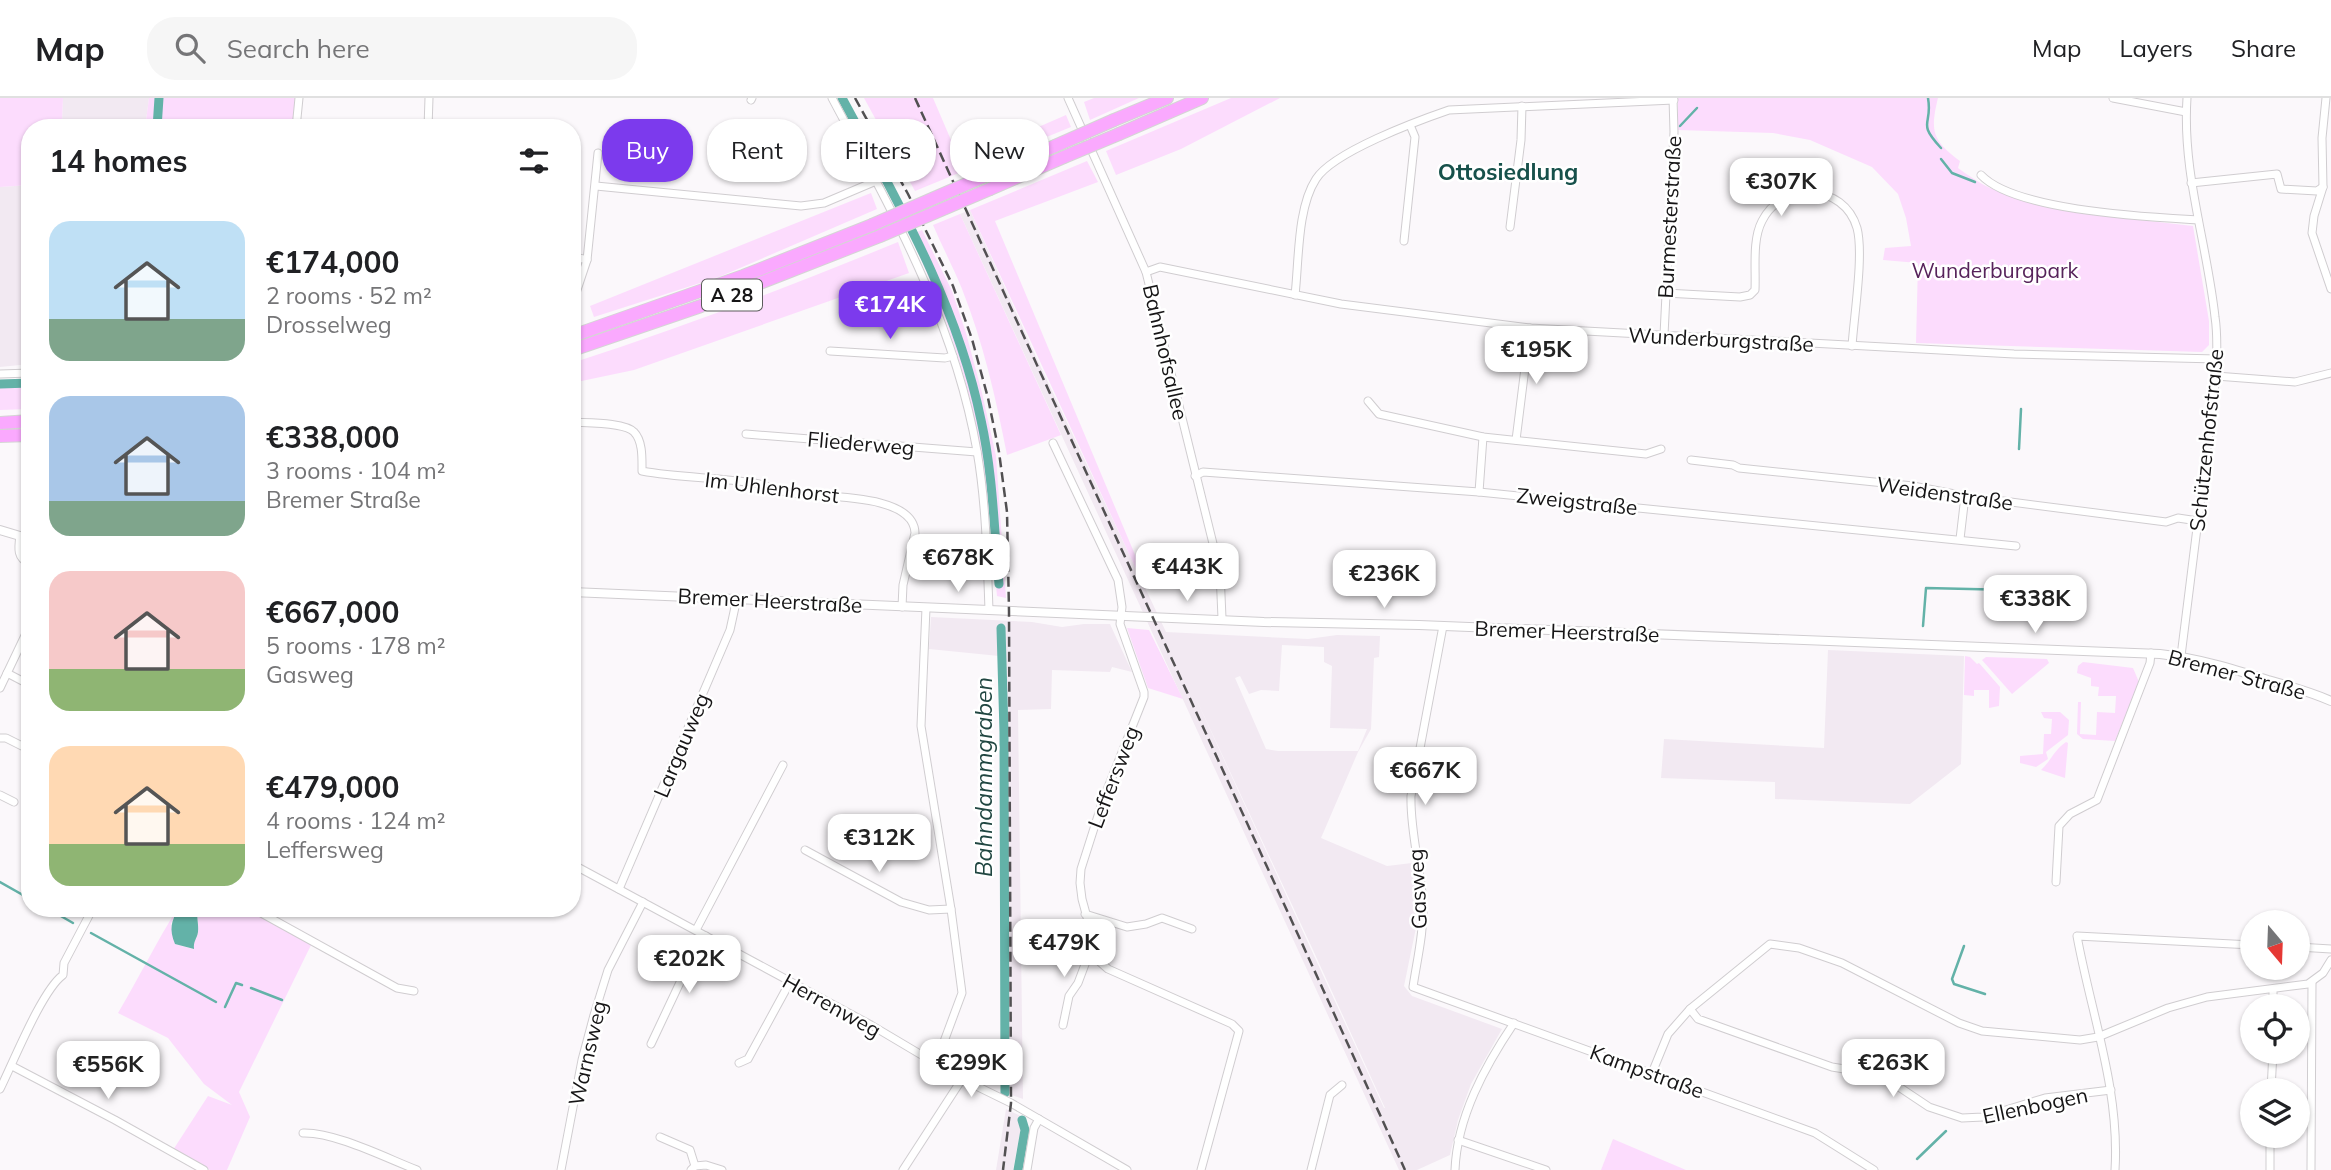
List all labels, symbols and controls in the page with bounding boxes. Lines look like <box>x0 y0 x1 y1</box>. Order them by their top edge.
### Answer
search box <box>147 17 637 80</box>
text: Map <box>35 28 105 69</box>
icon: search <box>171 29 209 67</box>
text: Search here <box>227 32 370 65</box>
text: Map <box>2032 33 2081 63</box>
text: Layers <box>2119 33 2193 63</box>
text: Share <box>2231 33 2296 63</box>
chip: Buy <box>602 119 693 182</box>
chip: Rent <box>707 119 807 182</box>
chip: Filters <box>821 119 936 182</box>
chip: New <box>950 119 1049 182</box>
street label: Burmesterstraße <box>1652 135 1686 299</box>
text: 14 homes <box>49 142 188 180</box>
icon: filters <box>515 142 553 180</box>
district label: Ottosiedlung <box>1438 157 1578 186</box>
pin: €307K <box>1732 158 1830 218</box>
text: €307K <box>1746 166 1816 195</box>
text: €174,000 <box>266 243 399 281</box>
icon: home <box>105 249 189 333</box>
park label: Wunderburgpark <box>1912 257 2079 283</box>
road number: A 28 <box>702 280 762 310</box>
text: 2 rooms · 52 m² <box>266 281 432 310</box>
pin: €174K <box>841 282 939 341</box>
street label: Bahnhofsallee <box>1138 282 1194 422</box>
text: €174K <box>855 289 925 318</box>
text: Drosselweg <box>266 310 392 339</box>
street label: Wunderburgstraße <box>1628 321 1814 357</box>
pin: €195K <box>1487 327 1585 386</box>
text: €195K <box>1501 334 1571 363</box>
street label: Schützenhofstraße <box>2183 347 2229 533</box>
text: €338,000 <box>266 418 399 456</box>
icon: home <box>105 424 189 508</box>
street label: Fliederweg <box>806 425 916 461</box>
text: 3 rooms · 104 m² <box>266 456 446 485</box>
street label: Im Uhlenhorst <box>703 466 841 508</box>
street label: Weidenstraße <box>1875 471 2015 515</box>
street label: Zweigstraße <box>1515 482 1639 520</box>
text: Bremer Straße <box>266 485 421 514</box>
pin: €678K <box>909 534 1007 594</box>
text: €678K <box>923 542 993 571</box>
pin: €443K <box>1138 544 1236 603</box>
pin: €236K <box>1335 550 1433 610</box>
text: €443K <box>1152 551 1222 580</box>
text: €236K <box>1349 558 1419 587</box>
pin: €338K <box>1986 575 2084 635</box>
street label: Bremer Heerstraße <box>677 582 863 618</box>
text: €338K <box>2000 583 2070 612</box>
text: €667,000 <box>266 593 399 631</box>
icon: home <box>105 599 189 683</box>
street label: Bremer Heerstraße <box>1474 615 1660 647</box>
text: 5 rooms · 178 m² <box>266 631 446 660</box>
street label: Bremer Straße <box>2165 643 2309 705</box>
text: Gasweg <box>266 660 354 689</box>
water label: Bahndammgraben <box>969 677 998 877</box>
street label: Largauweg <box>647 689 715 801</box>
street label: Leffersweg <box>1082 722 1144 832</box>
pin: €667K <box>1376 748 1474 807</box>
text: €667K <box>1390 755 1460 784</box>
text: €479,000 <box>266 768 399 806</box>
icon: home <box>105 774 189 858</box>
text: 4 rooms · 124 m² <box>266 806 446 835</box>
pin: €312K <box>830 814 928 874</box>
text: €312K <box>844 822 914 851</box>
text: Leffersweg <box>266 835 384 864</box>
street label: Gasweg <box>1402 848 1432 930</box>
north arrow <box>2240 910 2310 980</box>
map controls <box>2240 910 2310 1148</box>
pin: €479K <box>1015 920 1113 979</box>
text: €479K <box>1029 927 1099 956</box>
pin: €202K <box>640 936 738 995</box>
text: €202K <box>654 943 724 972</box>
street label: Herrenweg <box>778 967 886 1043</box>
button: locate <box>2240 994 2310 1064</box>
street label: Warnsweg <box>562 998 612 1108</box>
street label: Kampstraße <box>1586 1038 1708 1104</box>
pin: €299K <box>922 1040 1020 1099</box>
pin: €263K <box>1844 1040 1942 1099</box>
pin: €556K <box>59 1042 157 1101</box>
text: €299K <box>936 1047 1006 1076</box>
text: €263K <box>1858 1047 1928 1076</box>
text: €556K <box>73 1049 143 1078</box>
button: layers <box>2240 1078 2310 1148</box>
street label: Ellenbogen <box>1980 1081 2090 1129</box>

